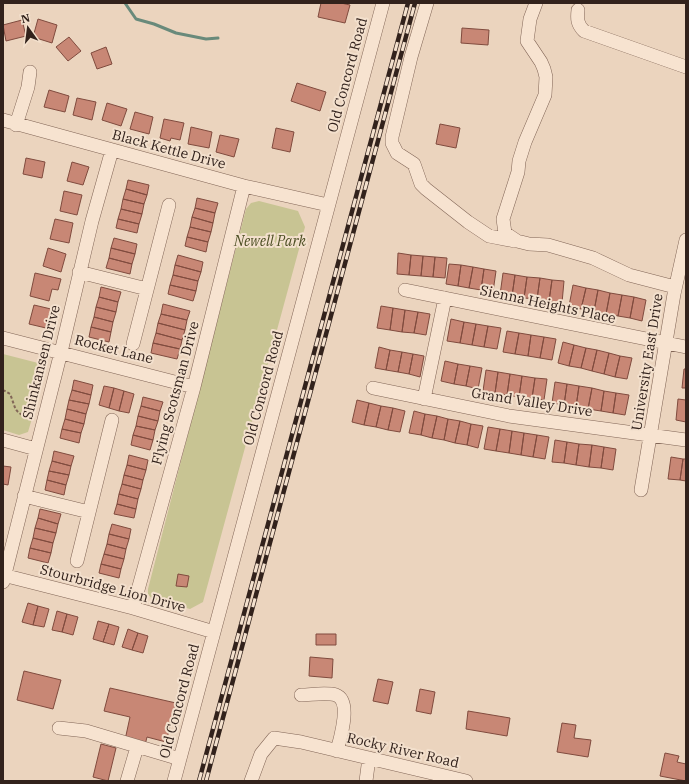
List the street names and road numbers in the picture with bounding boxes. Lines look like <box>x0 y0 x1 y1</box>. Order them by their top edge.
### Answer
street label: Old Concord Road <box>323 15 371 134</box>
street label: Black Kettle Drive <box>110 125 228 173</box>
street label: Sienna Heights Place <box>478 281 618 327</box>
street label: University East Drive <box>627 292 667 432</box>
street label: Shinkansen Drive <box>18 303 64 421</box>
street label: Flying Scotsman Drive <box>147 319 203 467</box>
street label: Old Concord Road <box>239 328 287 447</box>
street label: Rocket Lane <box>73 331 155 367</box>
street label: Grand Valley Drive <box>470 384 594 420</box>
street label: Stourbridge Lion Drive <box>38 560 188 616</box>
street label: Old Concord Road <box>155 641 203 760</box>
street label: Rocky River Road <box>345 728 461 772</box>

